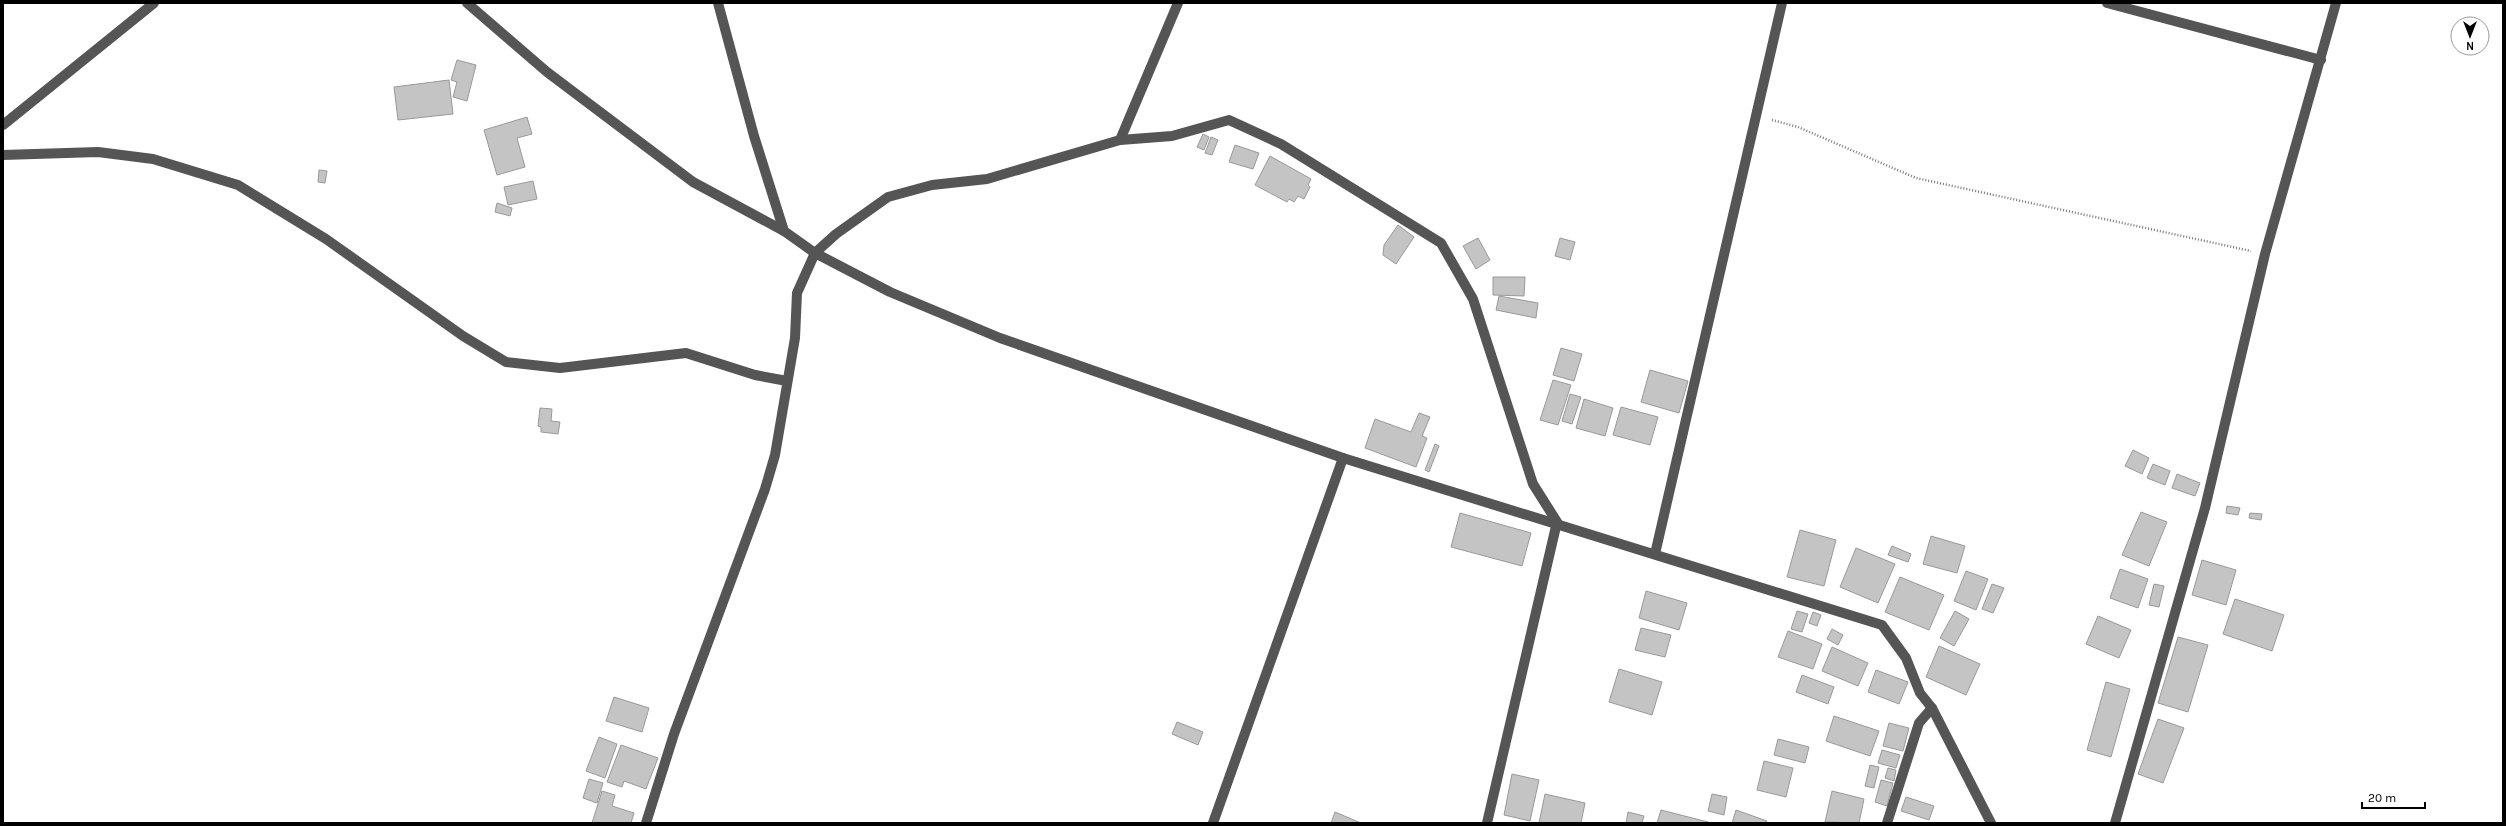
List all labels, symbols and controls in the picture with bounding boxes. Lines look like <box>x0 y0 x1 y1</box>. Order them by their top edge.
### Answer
north arrow <box>2450 16 2490 56</box>
text: N <box>2466 39 2474 52</box>
scale bar <box>2362 784 2425 810</box>
text: 20 m <box>2368 791 2396 805</box>

